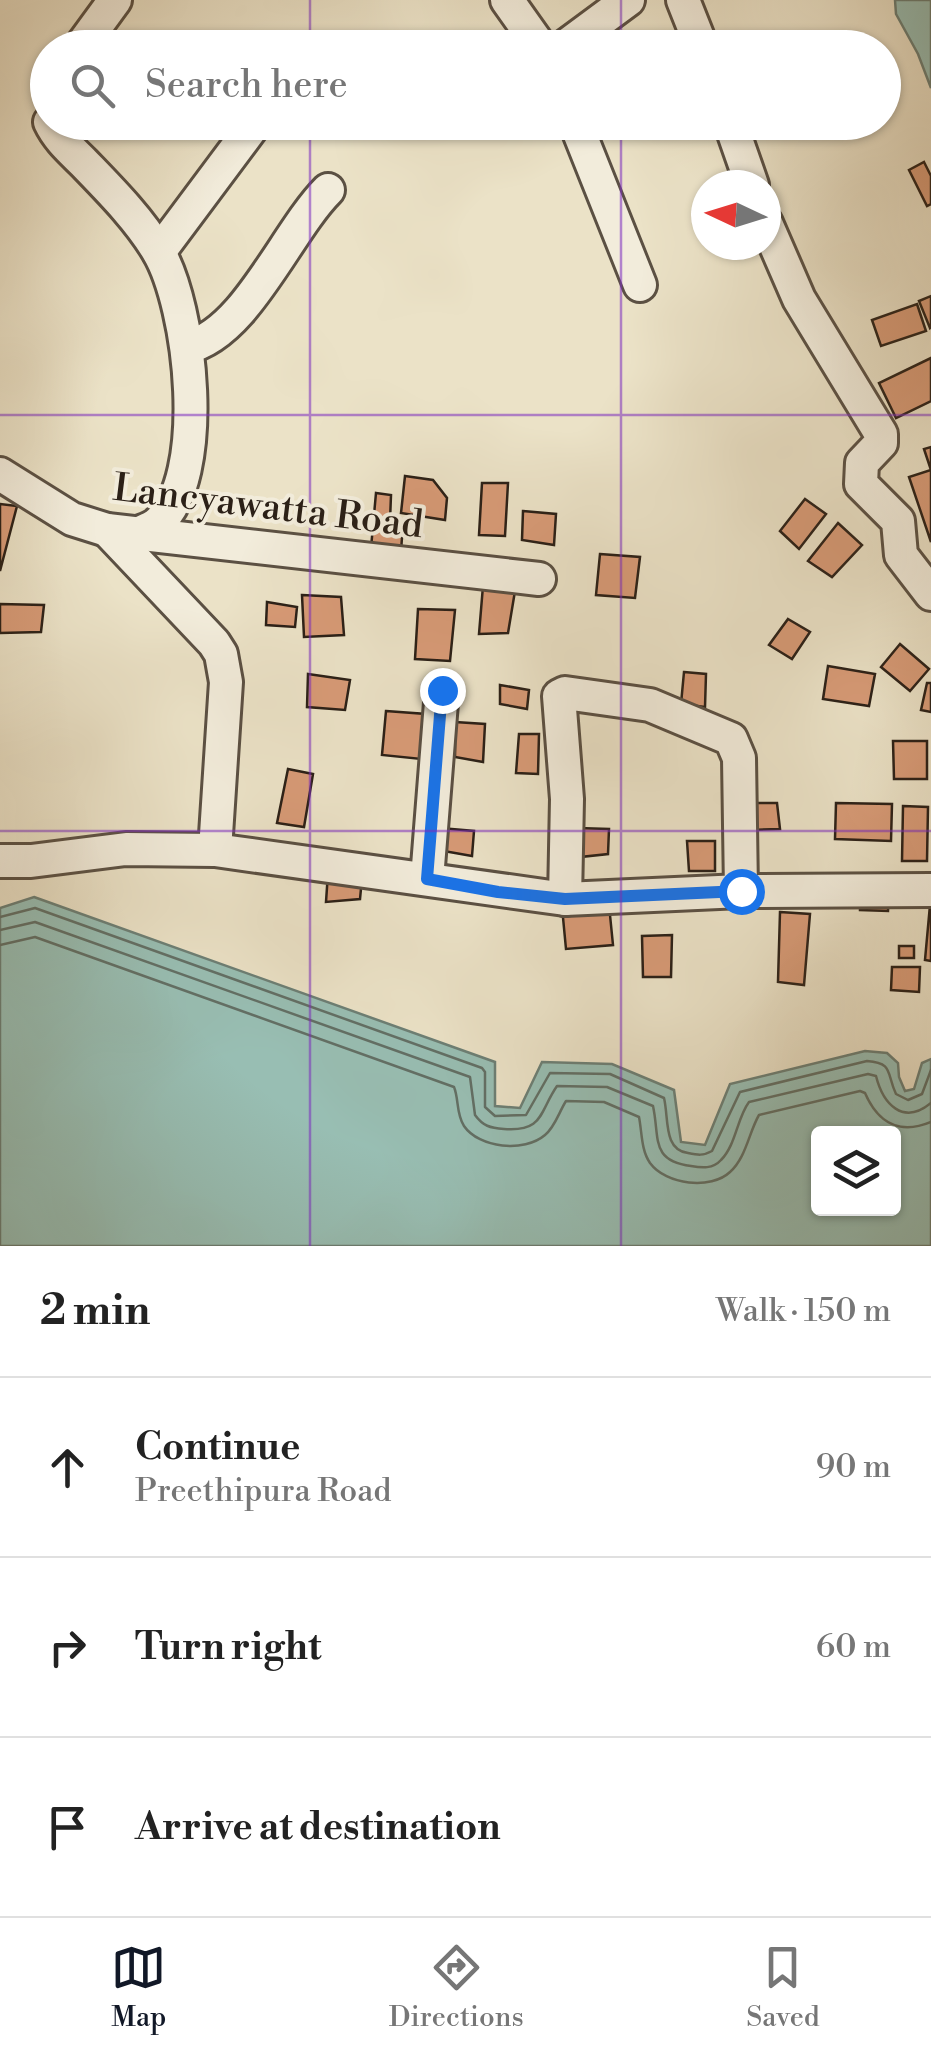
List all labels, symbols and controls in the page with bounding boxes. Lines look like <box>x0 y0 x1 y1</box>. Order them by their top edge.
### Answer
search box <box>30 30 901 140</box>
icon: search <box>65 58 120 113</box>
text: Search here <box>145 62 348 109</box>
north arrow <box>691 170 781 260</box>
street label: Lancyawatta Road <box>110 465 426 549</box>
route end <box>420 668 466 714</box>
route start <box>719 869 765 915</box>
map controls <box>811 1126 901 1216</box>
button: layers <box>811 1126 901 1216</box>
text: 2 min <box>40 1285 150 1338</box>
text: Walk · 150 m <box>716 1291 891 1331</box>
text: Continue <box>135 1424 300 1471</box>
icon: ahead <box>40 1440 95 1495</box>
text: 90 m <box>816 1447 891 1487</box>
text: Preethipura Road <box>135 1471 392 1511</box>
icon: right <box>40 1620 95 1675</box>
text: Turn right <box>135 1624 321 1671</box>
text: 60 m <box>816 1627 891 1667</box>
icon: arrive <box>40 1800 95 1855</box>
text: Arrive at destination <box>135 1804 501 1851</box>
tab: Map <box>111 1940 166 2035</box>
tab: Directions <box>389 1940 524 2035</box>
tab: Saved <box>746 1940 820 2035</box>

